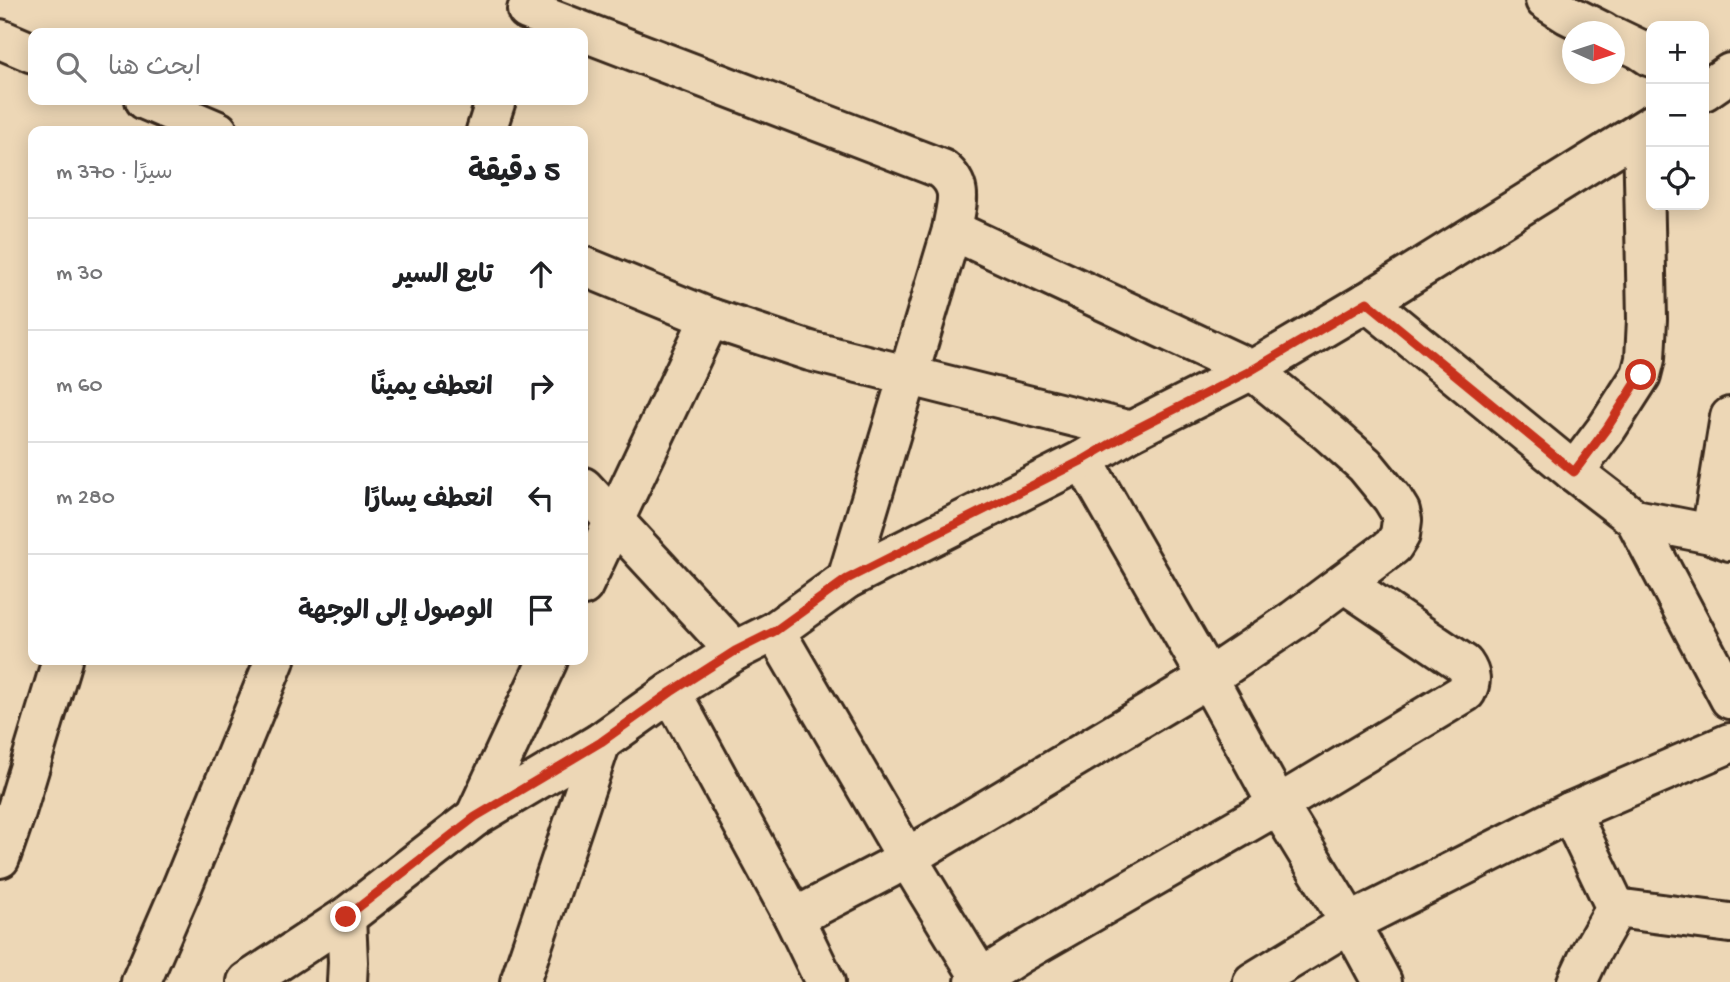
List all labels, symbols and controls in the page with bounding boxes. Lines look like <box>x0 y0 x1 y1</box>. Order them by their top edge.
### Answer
north arrow <box>1562 21 1625 84</box>
map controls <box>1646 21 1709 210</box>
button: + <box>1646 21 1709 84</box>
search box <box>28 28 588 105</box>
icon: search <box>52 48 90 86</box>
text: ابحث هنا <box>108 54 201 85</box>
button: − <box>1646 84 1709 147</box>
button: locate <box>1646 147 1709 210</box>
text: 5 دقيقة <box>468 157 560 192</box>
text: سيرًا · 370 m <box>56 160 173 187</box>
icon: ahead <box>522 255 560 293</box>
text: 30 m <box>56 261 103 288</box>
text: تابع السير <box>394 262 493 293</box>
route start <box>1625 359 1656 390</box>
icon: right <box>522 367 560 405</box>
text: 60 m <box>56 373 103 400</box>
text: انعطف يمينًا <box>371 374 493 405</box>
icon: left <box>522 479 560 517</box>
text: 280 m <box>56 485 115 512</box>
text: انعطف يسارًا <box>364 486 493 517</box>
icon: arrive <box>522 591 560 629</box>
text: الوصول إلى الوجهة <box>298 598 493 629</box>
route end <box>330 901 361 932</box>

